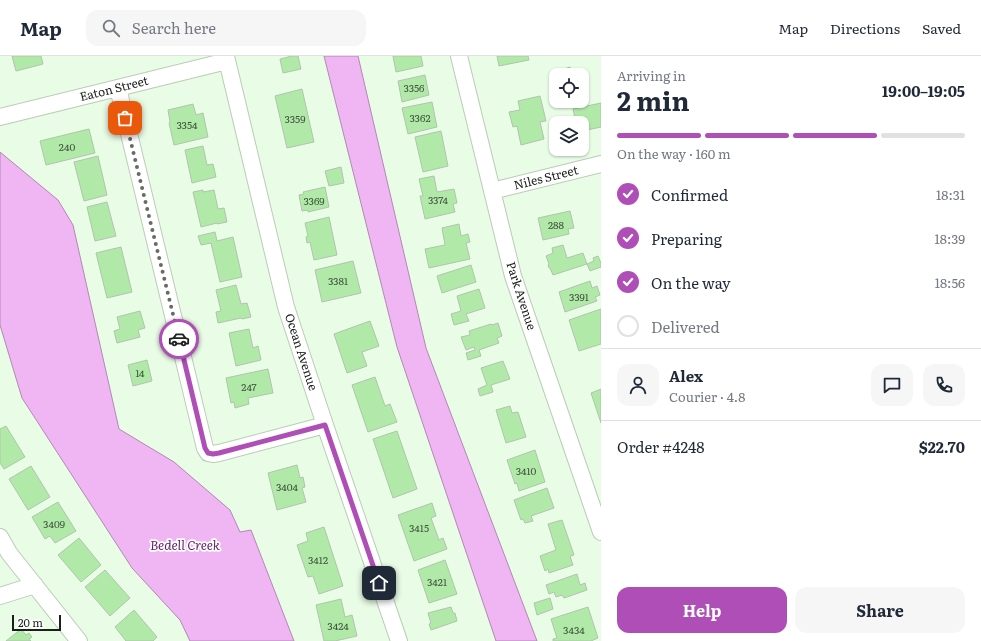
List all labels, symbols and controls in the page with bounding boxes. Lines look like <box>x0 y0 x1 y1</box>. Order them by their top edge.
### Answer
search box <box>86 10 366 46</box>
text: Map <box>20 14 62 42</box>
text: Search here <box>132 16 216 39</box>
icon: search <box>100 17 122 39</box>
text: Map <box>778 18 808 38</box>
text: Directions <box>830 18 900 38</box>
text: Saved <box>922 18 961 38</box>
text: Arriving in <box>617 66 686 85</box>
map controls <box>549 68 589 156</box>
button: locate <box>549 68 589 108</box>
street label: Eaton Street <box>78 71 150 105</box>
text: 19:00–19:05 <box>882 79 965 102</box>
house number: 3356 <box>404 80 425 95</box>
text: 2 min <box>617 80 690 119</box>
pin <box>108 101 142 135</box>
icon: bag <box>114 107 136 129</box>
house number: 3362 <box>410 110 430 125</box>
house number: 3359 <box>285 111 305 126</box>
button: layers <box>549 116 589 156</box>
house number: 3354 <box>176 117 198 132</box>
house number: 240 <box>59 139 75 154</box>
text: On the way · 160 m <box>617 144 731 163</box>
street label: Niles Street <box>512 160 580 194</box>
icon: check <box>617 183 639 205</box>
text: Confirmed <box>651 183 728 206</box>
text: 18:31 <box>936 185 965 204</box>
house number: 3374 <box>428 192 449 207</box>
house number: 3369 <box>303 193 325 208</box>
house number: 288 <box>548 217 565 232</box>
icon: check <box>617 227 639 249</box>
text: Preparing <box>651 227 722 250</box>
text: 18:39 <box>935 229 965 248</box>
street label: Park Avenue <box>502 259 541 332</box>
icon: check <box>617 271 639 293</box>
text: On the way <box>651 271 731 294</box>
house number: 3381 <box>328 273 348 288</box>
text: 18:56 <box>935 273 965 292</box>
house number: 3391 <box>569 289 589 304</box>
street label: Ocean Avenue <box>281 311 323 393</box>
text: Delivered <box>651 315 720 338</box>
courier <box>159 319 199 359</box>
icon: car <box>168 328 190 350</box>
button: person <box>617 364 659 406</box>
text: Alex <box>669 364 703 387</box>
button: chat <box>871 364 913 406</box>
button: phone <box>923 364 965 406</box>
house number: 14 <box>135 365 145 380</box>
house number: 247 <box>241 379 257 394</box>
text: Courier · 4.8 <box>669 387 745 406</box>
text: Order #4248 <box>617 435 705 458</box>
text: $22.70 <box>919 435 965 458</box>
house number: 3410 <box>516 463 537 478</box>
house number: 3404 <box>276 479 299 494</box>
house number: 3409 <box>43 516 65 531</box>
house number: 3415 <box>409 520 429 535</box>
water label: Bedell Creek <box>150 535 221 554</box>
house number: 3412 <box>308 552 328 567</box>
pin <box>362 566 396 600</box>
icon: home <box>368 572 390 594</box>
house number: 3421 <box>427 574 447 589</box>
button: Help <box>617 587 787 633</box>
button: Share <box>795 587 965 633</box>
scale bar <box>12 613 61 632</box>
text: 20 m <box>18 614 43 630</box>
house number: 3424 <box>327 618 349 633</box>
house number: 3434 <box>563 622 585 637</box>

